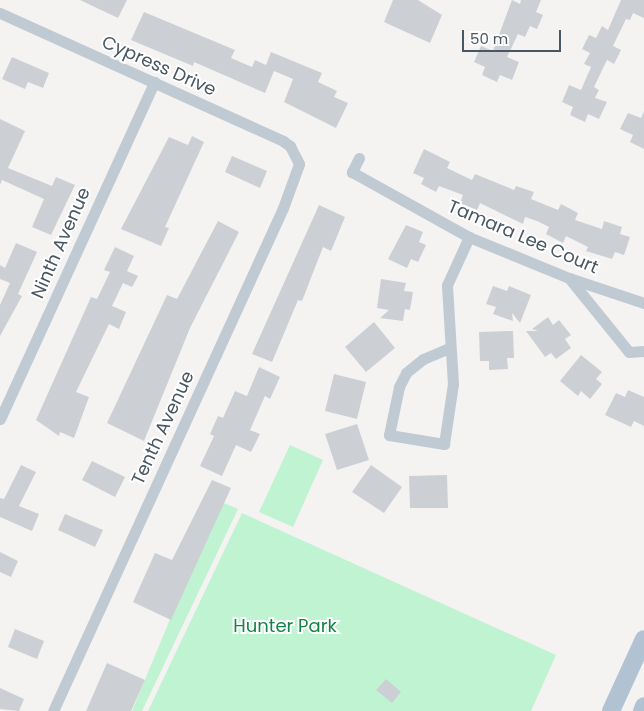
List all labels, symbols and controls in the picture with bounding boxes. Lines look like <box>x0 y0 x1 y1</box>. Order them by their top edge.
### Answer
scale bar <box>464 20 563 52</box>
text: 50 m <box>470 28 508 49</box>
street label: Cypress Drive <box>99 31 219 101</box>
street label: Ninth Avenue <box>27 184 95 302</box>
street label: Tamara Lee Court <box>444 196 602 278</box>
street label: Tenth Avenue <box>127 368 199 488</box>
park label: Hunter Park <box>233 615 337 637</box>

